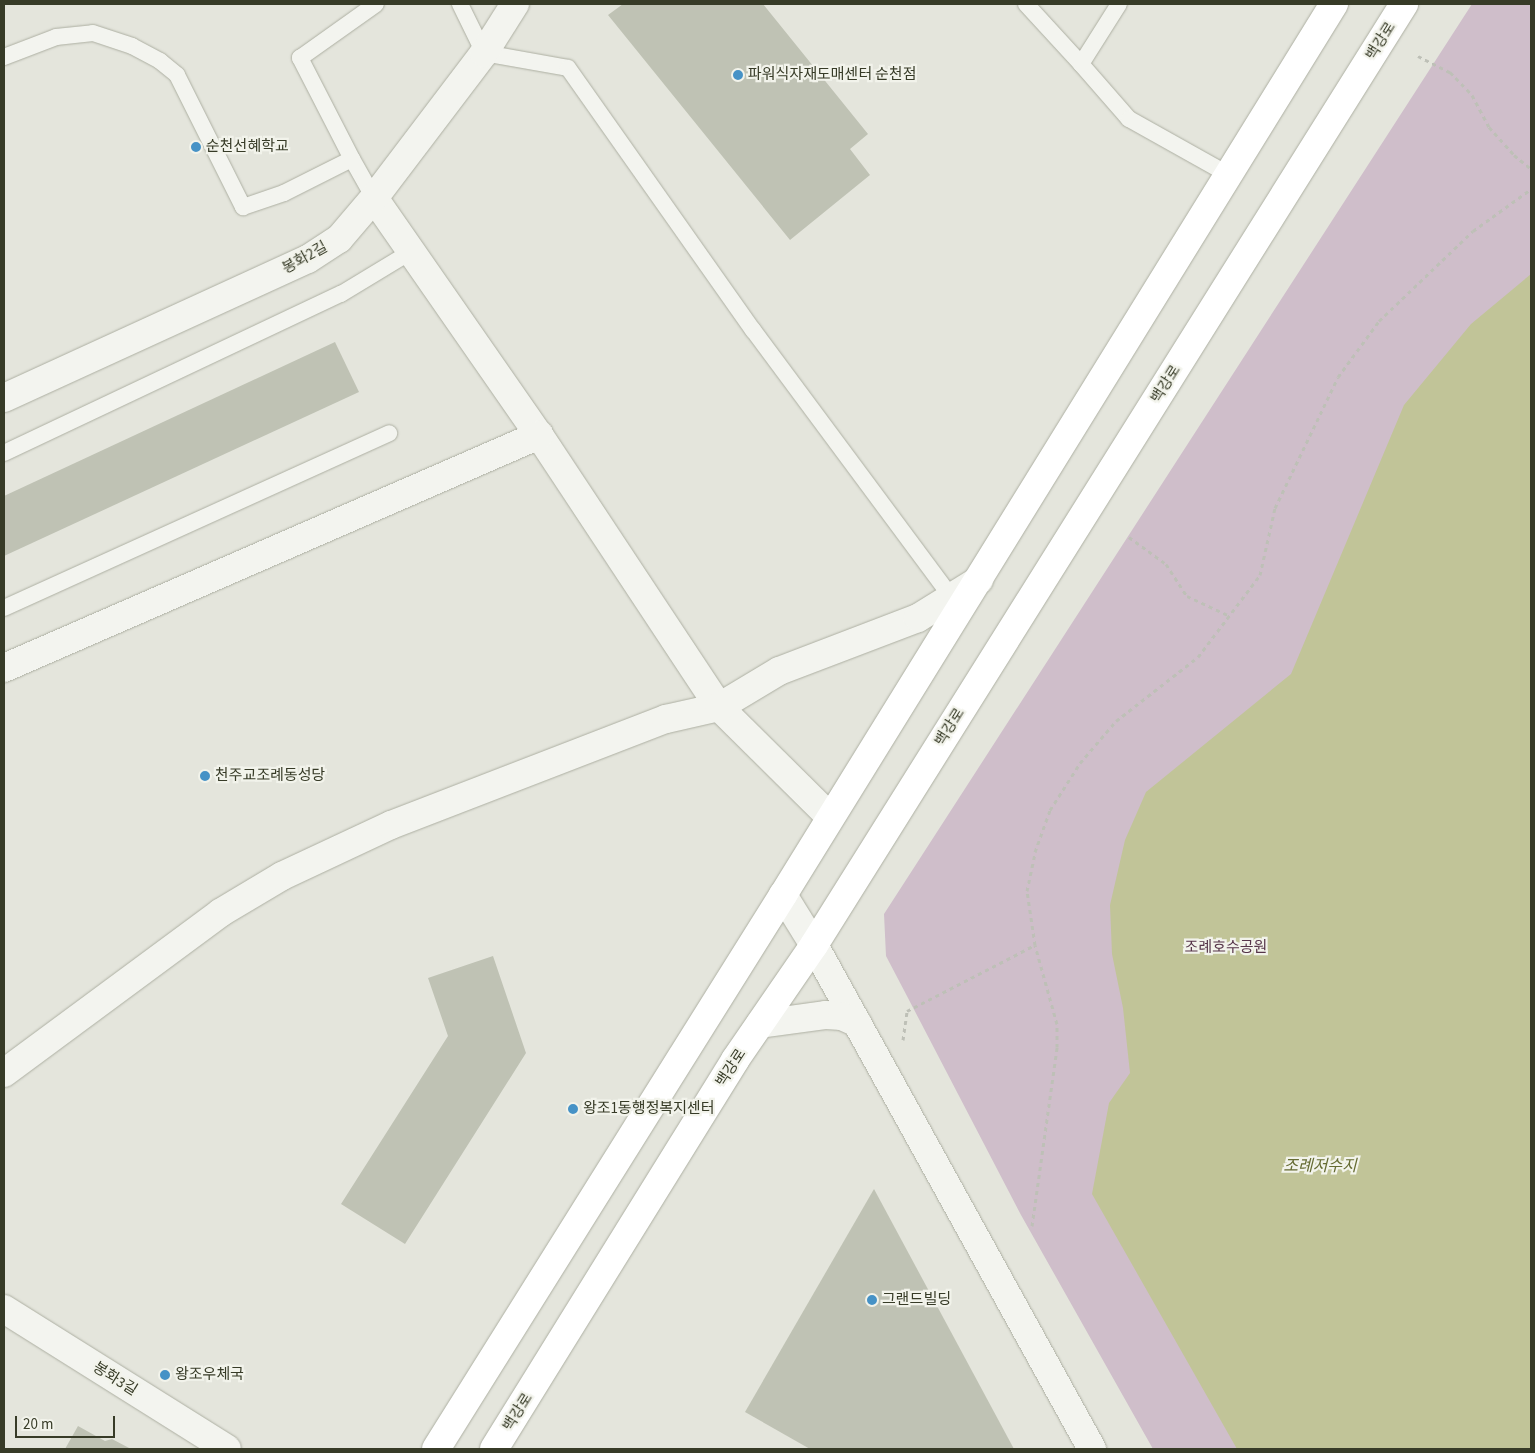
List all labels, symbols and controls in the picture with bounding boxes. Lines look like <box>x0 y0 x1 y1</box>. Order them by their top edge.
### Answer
street label: 백강로 <box>1362 19 1400 63</box>
place label: 파워식자재도매센터 순천점 <box>748 66 917 84</box>
marker: 파워식자재도매센터 순천점 <box>732 69 744 81</box>
place label: 순천선혜학교 <box>206 138 289 156</box>
marker: 순천선혜학교 <box>190 141 202 153</box>
street label: 봉화2길 <box>279 238 331 278</box>
street label: 백강로 <box>1147 362 1185 406</box>
street label: 백강로 <box>931 705 969 749</box>
place label: 천주교조례동성당 <box>215 767 325 785</box>
marker: 천주교조례동성당 <box>199 770 211 782</box>
park label: 조례호수공원 <box>1185 939 1267 957</box>
street label: 백강로 <box>712 1046 750 1090</box>
place label: 왕조1동행정복지센터 <box>583 1100 715 1118</box>
marker: 왕조1동행정복지센터 <box>567 1103 579 1115</box>
water label: 조례저수지 <box>1283 1156 1357 1176</box>
place label: 그랜드빌딩 <box>882 1291 951 1309</box>
marker: 그랜드빌딩 <box>866 1294 878 1306</box>
street label: 봉화3길 <box>90 1358 140 1400</box>
place label: 왕조우체국 <box>175 1366 244 1384</box>
marker: 왕조우체국 <box>159 1369 171 1381</box>
street label: 백강로 <box>499 1390 537 1434</box>
scale bar <box>18 1406 118 1438</box>
text: 20 m <box>23 1414 53 1435</box>

